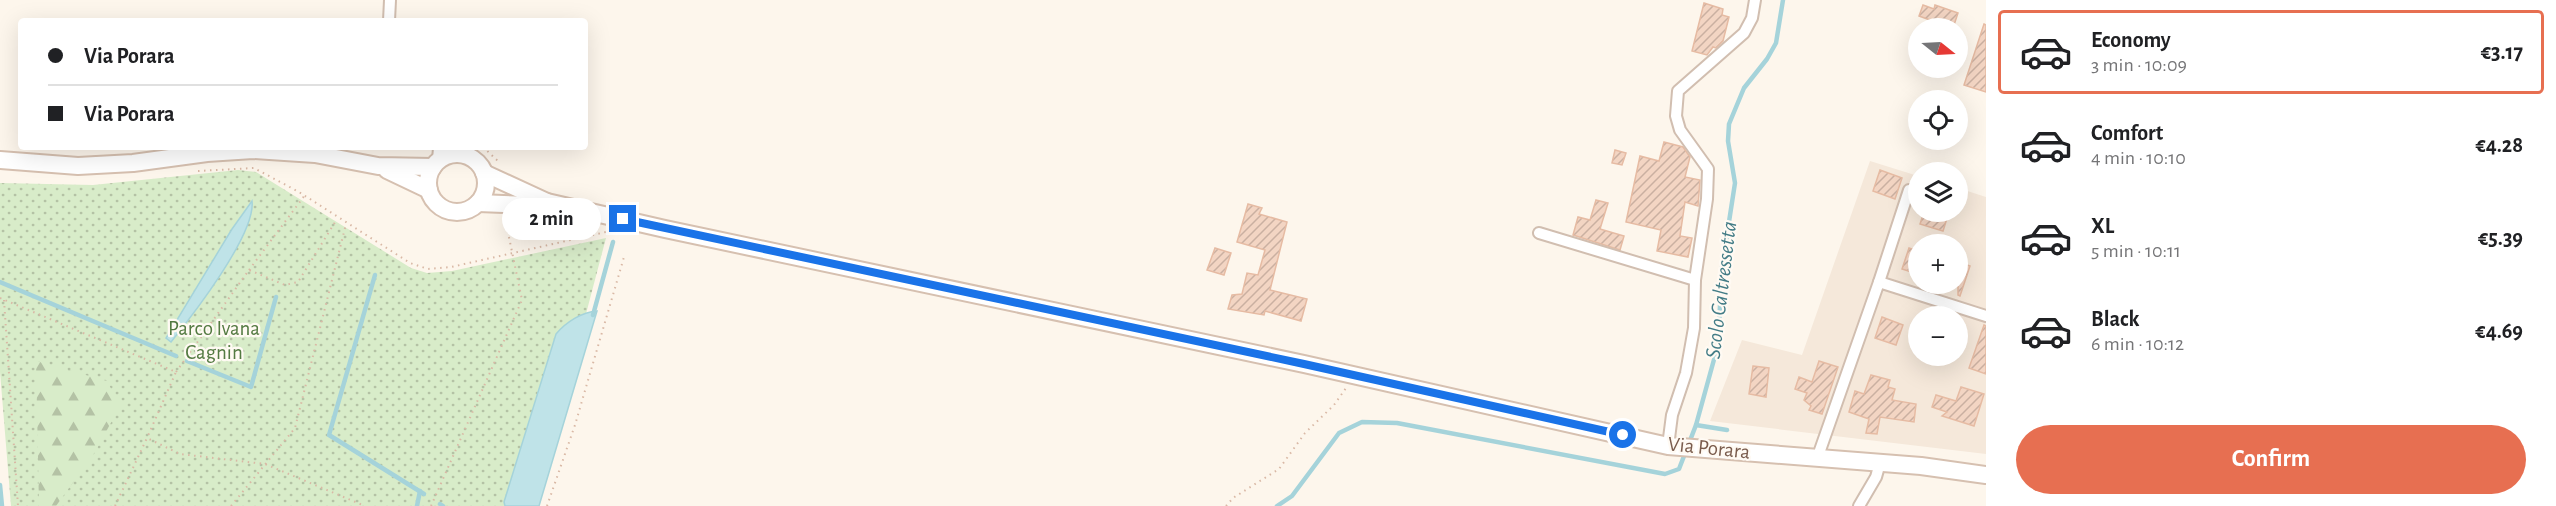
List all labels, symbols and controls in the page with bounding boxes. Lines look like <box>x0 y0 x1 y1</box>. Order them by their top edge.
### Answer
north arrow <box>1908 18 1968 78</box>
map controls <box>1908 18 1968 366</box>
icon: car <box>2019 25 2073 79</box>
text: Economy <box>2091 29 2171 51</box>
text: €3.17 <box>2481 41 2523 63</box>
text: Via Porara <box>84 45 175 67</box>
text: 3 min · 10:09 <box>2091 55 2187 75</box>
button: locate <box>1908 90 1968 150</box>
text: Via Porara <box>84 103 175 125</box>
icon: car <box>2019 118 2073 172</box>
text: Comfort <box>2091 122 2163 144</box>
text: €4.28 <box>2475 134 2523 156</box>
text: 4 min · 10:10 <box>2091 148 2186 168</box>
button: layers <box>1908 162 1968 222</box>
callout: 2 min <box>503 198 602 240</box>
route end <box>609 205 636 232</box>
text: 2 min <box>529 209 574 229</box>
icon: car <box>2019 211 2073 265</box>
text: XL <box>2091 215 2114 237</box>
water label: Scolo Caltressetta <box>1702 220 1740 360</box>
text: €5.39 <box>2478 227 2523 249</box>
button: + <box>1908 234 1968 294</box>
text: 5 min · 10:11 <box>2091 241 2181 261</box>
icon: car <box>2019 304 2073 358</box>
button: − <box>1908 306 1968 366</box>
text: Black <box>2091 308 2139 330</box>
park label: Parco Ivana Cagnin <box>168 318 260 363</box>
text: €4.69 <box>2475 320 2523 342</box>
text: 6 min · 10:12 <box>2091 334 2184 354</box>
route start <box>1609 421 1636 448</box>
button: Confirm <box>2016 425 2526 494</box>
street label: Via Porara <box>1667 433 1751 463</box>

